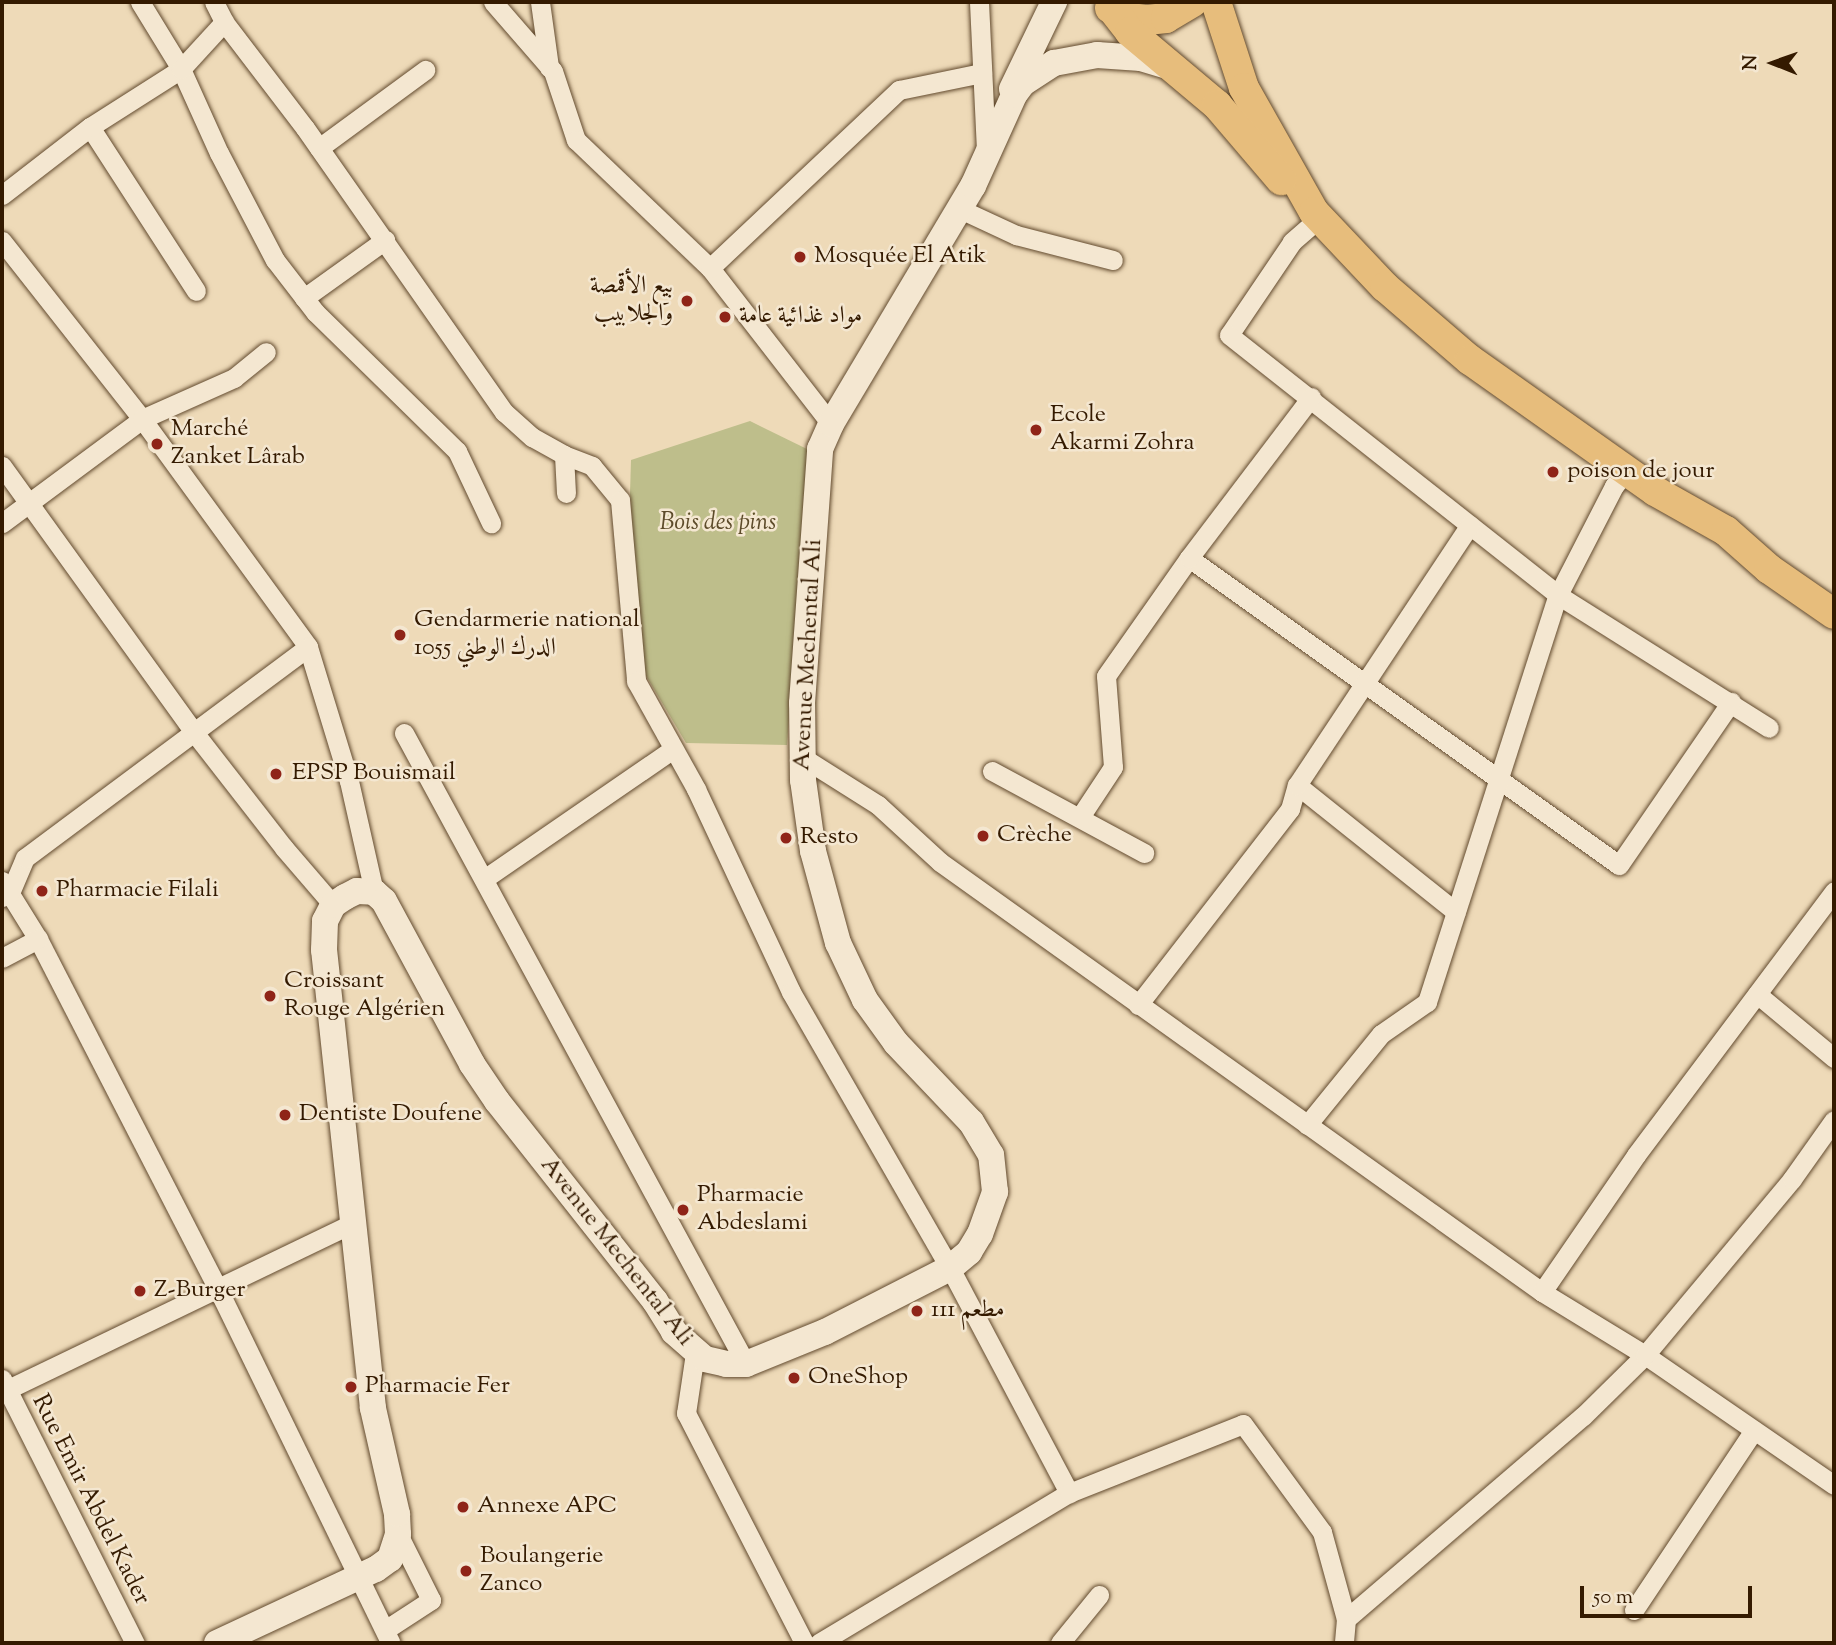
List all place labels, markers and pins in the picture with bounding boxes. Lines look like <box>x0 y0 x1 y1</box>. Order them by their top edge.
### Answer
place label: Mosquée El Atik <box>814 243 986 271</box>
marker: Mosquée El Atik <box>792 249 808 265</box>
place label: بيع الأقمصة والجلابيب <box>590 273 673 329</box>
marker: بيع الأقمصة والجلابيب <box>679 293 695 309</box>
place label: مواد غذائية عامة <box>739 303 862 331</box>
marker: مواد غذائية عامة <box>717 309 733 325</box>
place label: Ecole Akarmi Zohra <box>1050 402 1195 458</box>
place label: Marché Zanket Lârab <box>171 416 305 472</box>
marker: Ecole Akarmi Zohra <box>1028 422 1044 438</box>
marker: Marché Zanket Lârab <box>149 436 165 452</box>
place label: poison de jour <box>1567 458 1714 486</box>
marker: poison de jour <box>1545 464 1561 480</box>
place label: Gendarmerie national 1055 الدرك الوطني <box>414 607 640 663</box>
marker: Gendarmerie national 1055 الدرك الوطني <box>392 627 408 643</box>
place label: EPSP Bouismail <box>292 760 456 788</box>
marker: EPSP Bouismail <box>266 764 286 784</box>
place label: Crèche <box>997 822 1072 850</box>
place label: Resto <box>800 824 858 852</box>
marker: Crèche <box>975 828 991 844</box>
marker: Resto <box>778 830 794 846</box>
place label: Pharmacie Filali <box>56 877 219 905</box>
marker: Pharmacie Filali <box>34 883 50 899</box>
place label: Croissant Rouge Algérien <box>284 968 445 1024</box>
marker: Croissant Rouge Algérien <box>262 988 278 1004</box>
place label: Dentiste Doufene <box>299 1101 482 1129</box>
marker: Dentiste Doufene <box>277 1107 293 1123</box>
place label: Pharmacie Abdeslami <box>697 1182 808 1238</box>
marker: Pharmacie Abdeslami <box>675 1202 691 1218</box>
place label: Z-Burger <box>154 1277 245 1305</box>
marker: Z-Burger <box>132 1283 148 1299</box>
place label: مطعم 111 <box>931 1297 1004 1325</box>
marker: مطعم 111 <box>909 1303 925 1319</box>
place label: OneShop <box>808 1364 908 1392</box>
marker: OneShop <box>786 1370 802 1386</box>
place label: Pharmacie Fer <box>365 1373 510 1401</box>
marker: Pharmacie Fer <box>343 1379 359 1395</box>
place label: Annexe APC <box>477 1493 617 1521</box>
marker: Annexe APC <box>455 1499 471 1515</box>
place label: Boulangerie Zanco <box>480 1543 603 1599</box>
marker: Boulangerie Zanco <box>458 1563 474 1579</box>

